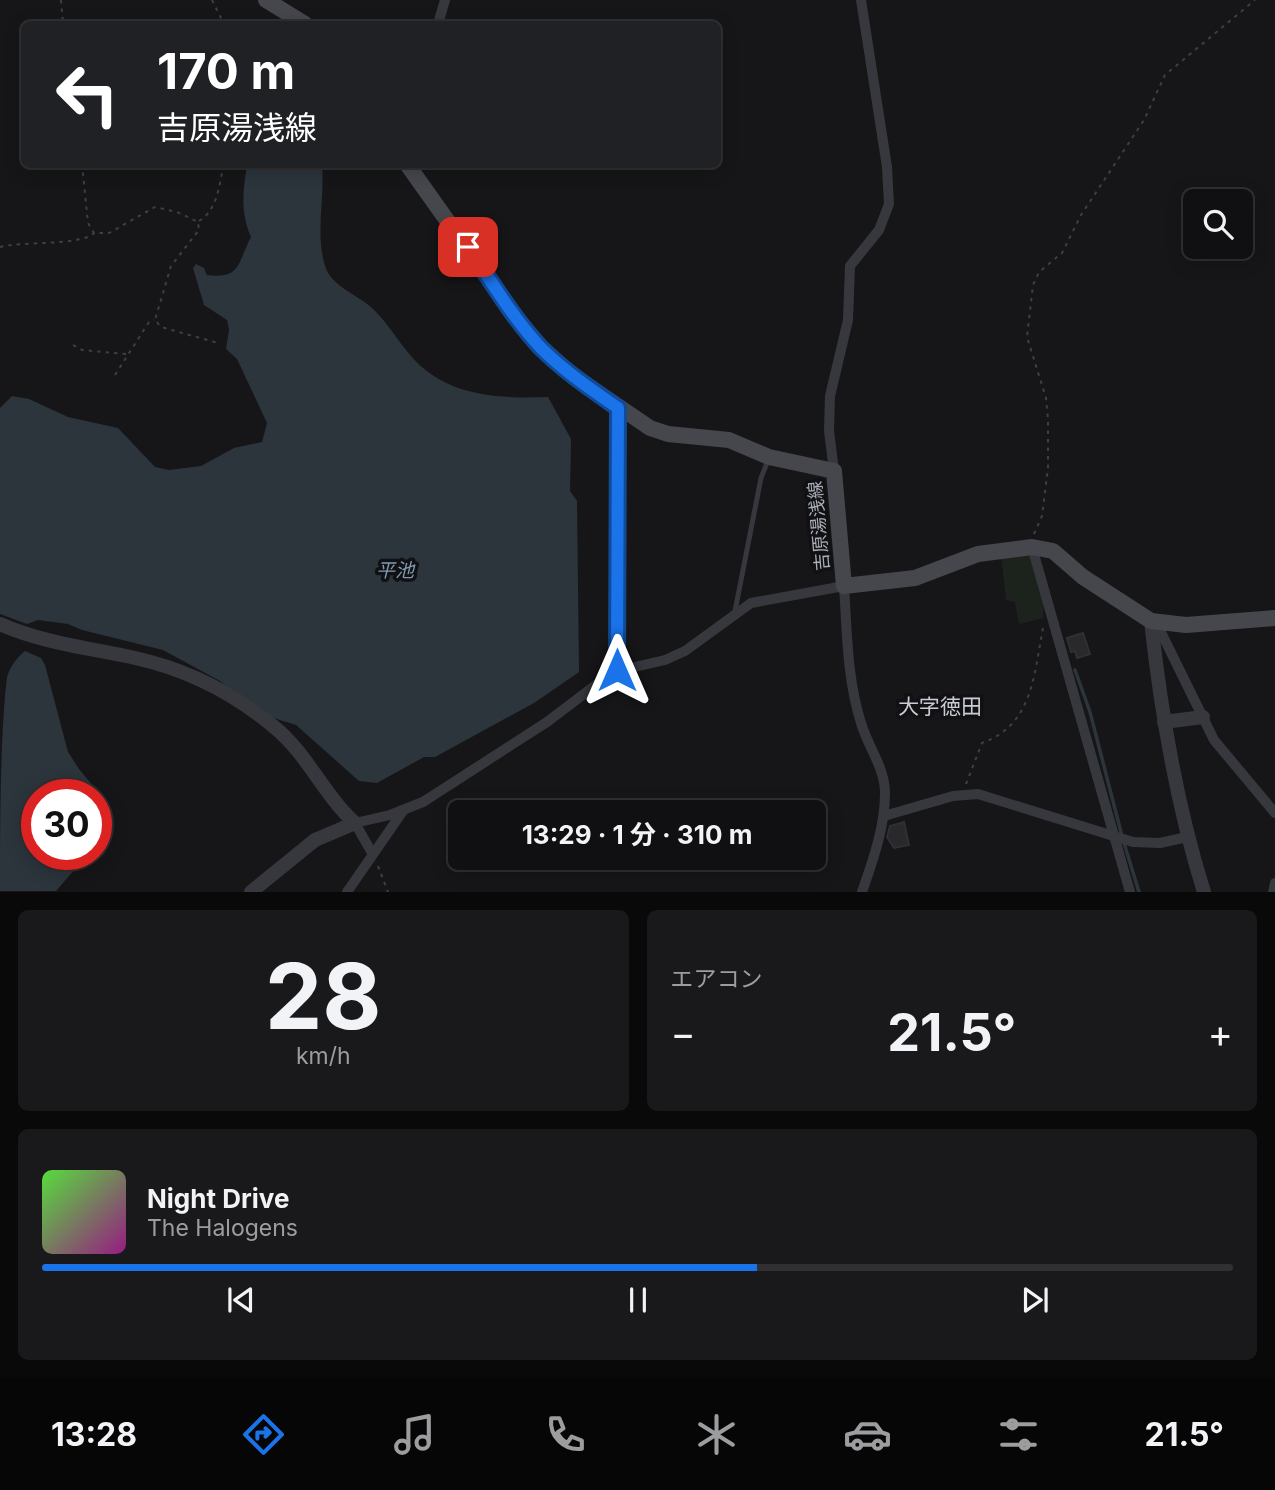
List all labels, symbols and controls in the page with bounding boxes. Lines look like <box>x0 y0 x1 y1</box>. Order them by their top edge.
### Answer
text: 170 m <box>157 42 295 101</box>
icon: left <box>42 49 133 140</box>
text: 吉原湯浅線 <box>157 108 317 147</box>
map controls <box>1183 189 1253 259</box>
button: search <box>1183 189 1253 259</box>
pin <box>438 217 498 277</box>
icon: arrive <box>449 228 487 266</box>
street label: 吉原湯浅線 <box>804 480 833 572</box>
water label: 平池 <box>376 559 416 582</box>
position arrow <box>580 633 654 707</box>
district label: 大字徳田 <box>898 694 982 719</box>
speed limit sign: 30 <box>21 779 112 870</box>
text: 13:29 · 1 分 · 310 m <box>522 819 752 850</box>
text: 28 <box>265 941 382 1051</box>
text: エアコン <box>671 965 763 993</box>
text: 21.5° <box>887 1001 1016 1064</box>
text: − <box>671 1010 696 1056</box>
text: + <box>1208 1010 1233 1056</box>
text: km/h <box>296 1042 351 1070</box>
text: Night Drive <box>147 1183 289 1214</box>
text: The Halogens <box>147 1214 298 1242</box>
icon: previous <box>222 1281 260 1319</box>
icon: pause <box>619 1281 657 1319</box>
icon: next <box>1016 1281 1054 1319</box>
icon: directions <box>239 1410 288 1459</box>
icon: music <box>390 1410 439 1459</box>
icon: phone <box>541 1410 590 1459</box>
icon: climate <box>692 1410 741 1459</box>
icon: car <box>843 1410 892 1459</box>
icon: filters <box>994 1410 1043 1459</box>
text: 13:28 <box>51 1415 137 1454</box>
text: 21.5° <box>1145 1415 1224 1454</box>

